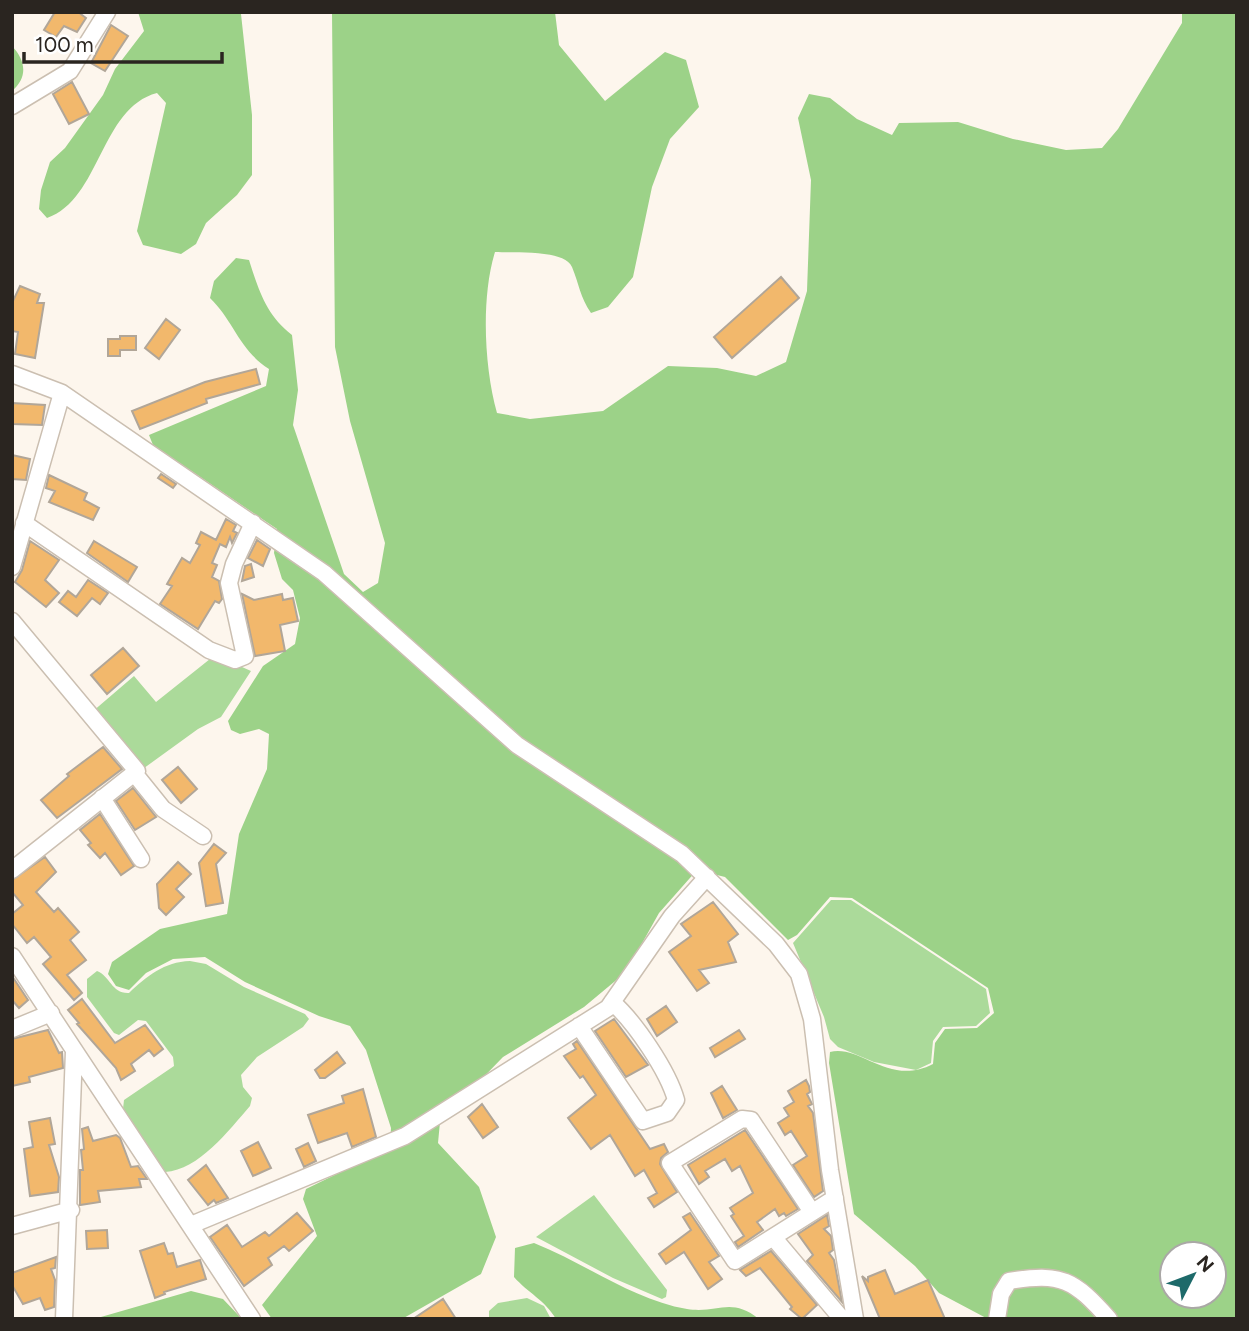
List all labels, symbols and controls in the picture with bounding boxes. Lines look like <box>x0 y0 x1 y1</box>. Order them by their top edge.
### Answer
scale bar <box>24 21 222 65</box>
text: 100 m <box>35 32 94 57</box>
north arrow <box>1158 1240 1228 1310</box>
text: N <box>1192 1251 1219 1277</box>

